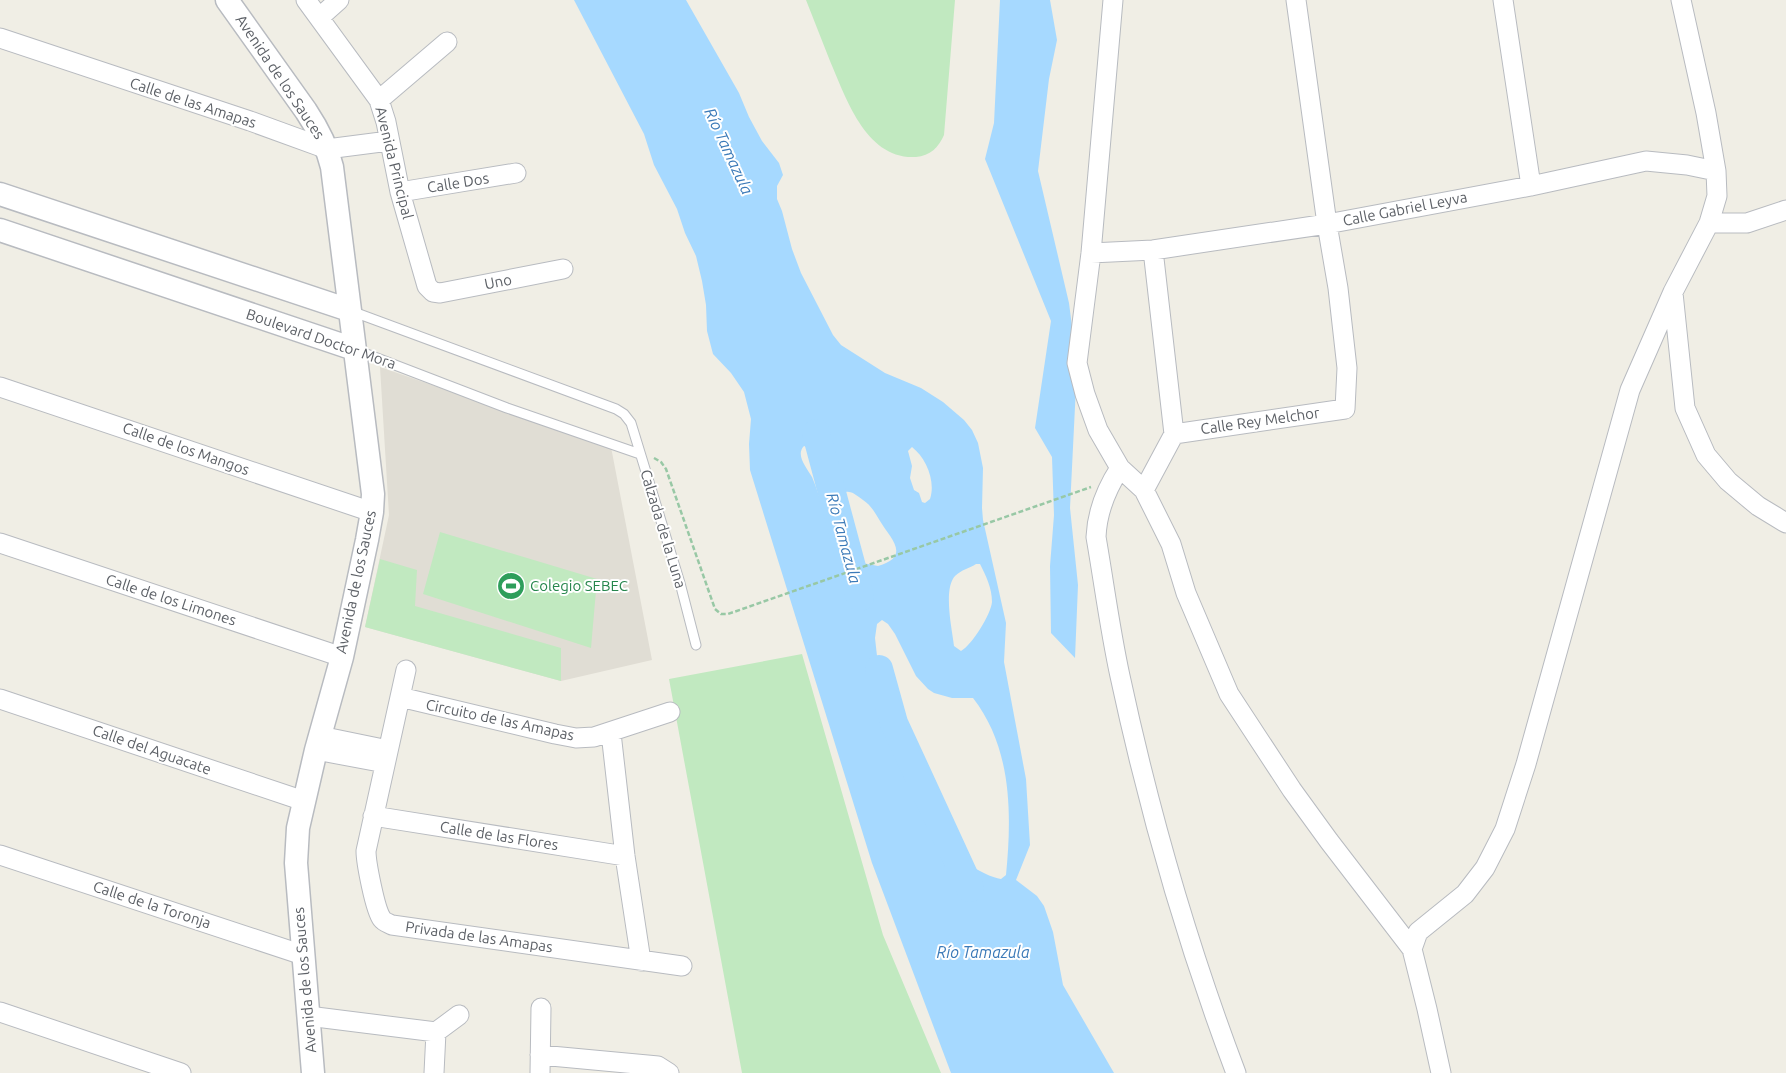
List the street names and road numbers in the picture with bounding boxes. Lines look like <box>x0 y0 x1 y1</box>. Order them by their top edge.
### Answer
street label: Avenida de los Sauces <box>232 11 328 142</box>
street label: Calle de las Amapas <box>128 74 259 131</box>
street label: Avenida Principal <box>372 105 417 221</box>
street label: Calle Dos <box>426 169 490 196</box>
street label: Calle Gabriel Leyva <box>1341 188 1469 229</box>
street label: Uno <box>483 271 513 292</box>
street label: Boulevard Doctor Mora <box>244 305 398 372</box>
street label: Calle Rey Melchor <box>1199 404 1321 437</box>
street label: Calle de los Mangos <box>121 419 252 478</box>
street label: Calzada de la Luna <box>637 467 690 590</box>
street label: Avenida de los Sauces <box>332 509 379 655</box>
street label: Calle de los Limones <box>104 570 238 629</box>
street label: Circuito de las Amapas <box>424 695 576 744</box>
street label: Calle del Aguacate <box>91 721 214 778</box>
street label: Calle de las Flores <box>439 818 559 853</box>
street label: Calle de la Toronja <box>91 877 213 932</box>
street label: Avenida de los Sauces <box>290 906 319 1054</box>
street label: Privada de las Amapas <box>404 918 554 955</box>

